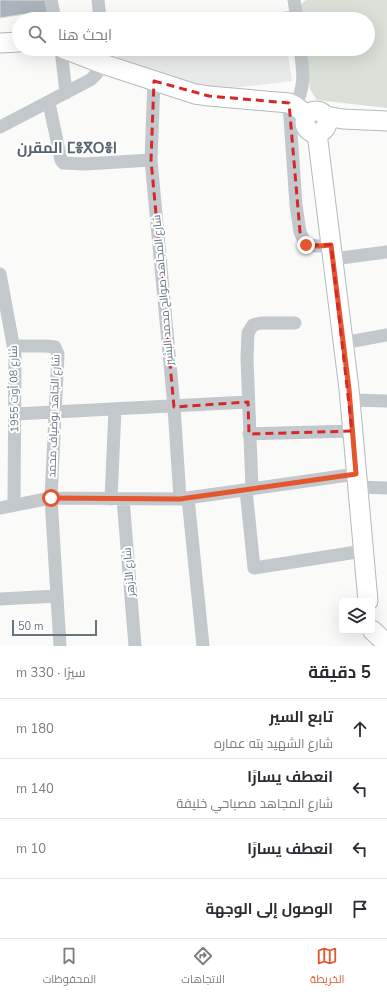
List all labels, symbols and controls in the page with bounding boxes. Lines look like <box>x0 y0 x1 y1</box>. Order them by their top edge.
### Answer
search box <box>12 12 375 56</box>
icon: search <box>26 23 48 45</box>
text: ابحث هنا <box>58 25 112 45</box>
district label: المقرن ⵎⴻⴳⵔⴻⵏ <box>17 138 117 158</box>
street label: شارع المجاهد صوالح محمد البشير <box>149 214 177 367</box>
route end <box>297 236 315 254</box>
street label: شارع 08 أوت 1955 <box>6 345 22 433</box>
street label: شارع الجاهد بوضياف محمد <box>44 354 64 478</box>
route start <box>42 489 60 507</box>
street label: شارع الأزهر <box>119 547 139 598</box>
map controls <box>339 598 375 634</box>
button: layers <box>339 598 375 634</box>
scale bar <box>12 618 97 637</box>
text: 50 m <box>18 619 43 634</box>
text: 5 دقيقة <box>308 661 371 684</box>
text: سيرًا · 330 m <box>16 664 86 682</box>
text: تابع السير <box>269 707 333 727</box>
icon: ahead <box>349 718 371 740</box>
text: 180 m <box>16 720 54 738</box>
text: شارع الشهيد بته عماره <box>214 735 333 753</box>
text: انعطف يسارًا <box>247 767 333 787</box>
icon: left <box>349 778 371 800</box>
text: 140 m <box>16 780 54 798</box>
text: شارع المجاهد مصباحي خليفة <box>176 795 333 813</box>
icon: left <box>349 838 371 860</box>
text: انعطف يسارًا <box>247 839 333 859</box>
text: 10 m <box>16 840 46 858</box>
icon: arrive <box>349 898 371 920</box>
text: الوصول إلى الوجهة <box>205 899 333 919</box>
tab: المحفوظات <box>43 945 96 989</box>
tab: الاتجاهات <box>181 945 225 989</box>
tab: الخريطة <box>310 945 344 989</box>

